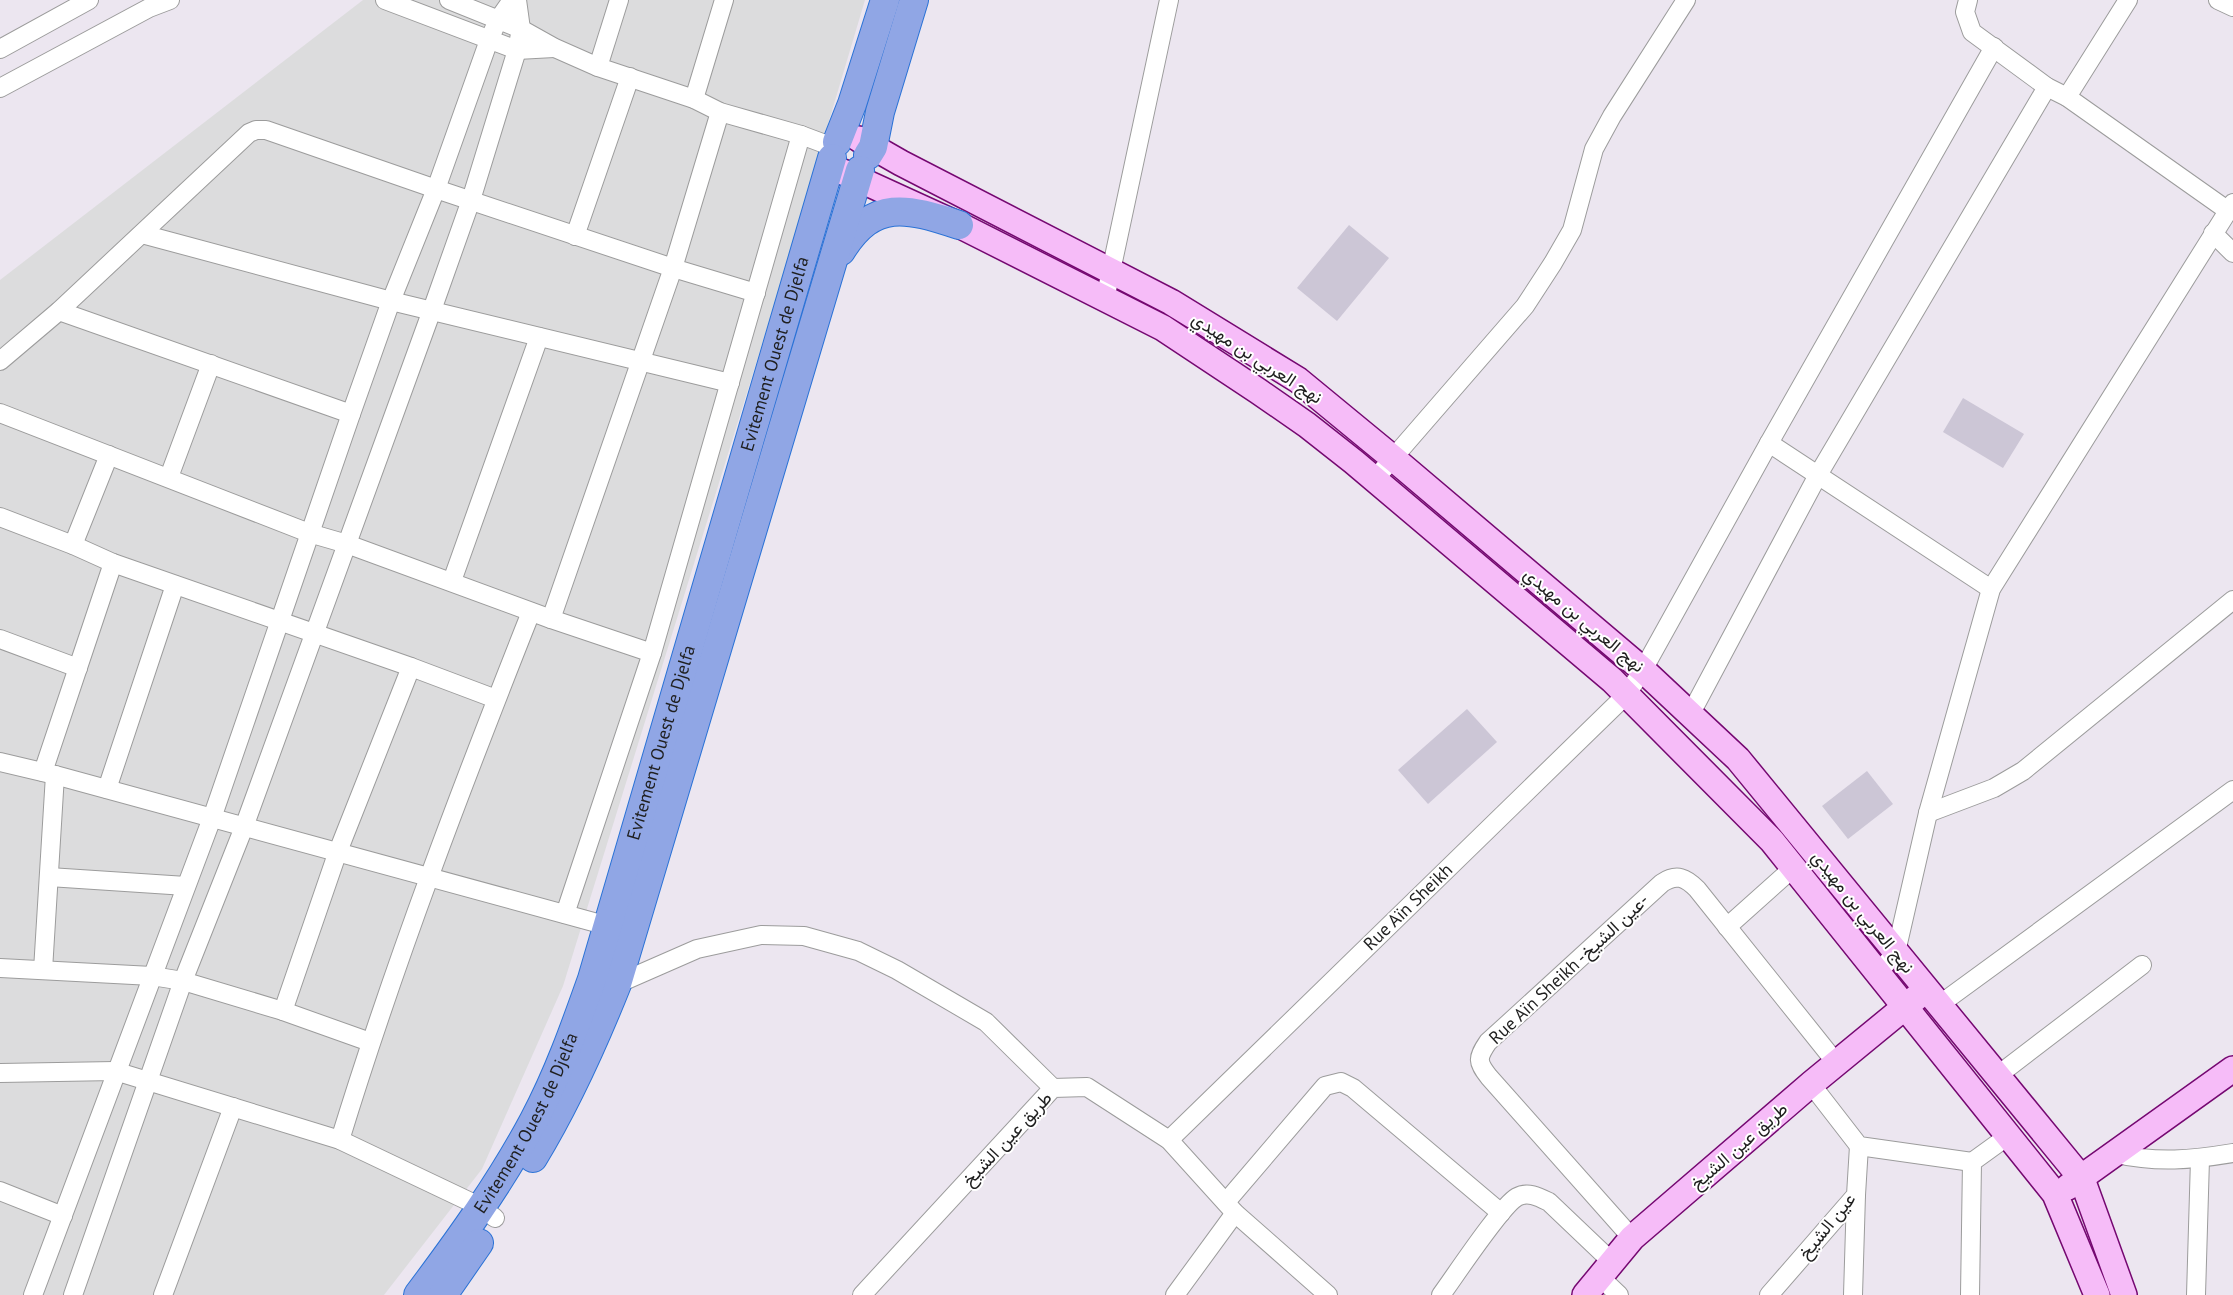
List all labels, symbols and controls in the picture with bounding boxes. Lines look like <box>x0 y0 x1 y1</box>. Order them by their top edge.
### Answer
street label: Evitement Ouest de Djelfa <box>735 254 814 454</box>
street label: نهج العربي بن مهيدي <box>1185 307 1327 412</box>
street label: نهج العربي بن مهيدي <box>1516 562 1650 680</box>
street label: Evitement Ouest de Djelfa <box>621 642 700 843</box>
street label: نهج العربي بن مهيدي <box>1804 846 1920 980</box>
street label: Rue Aïn Sheikh <box>1358 858 1457 955</box>
street label: Rue Aïn Sheikh -عين الشيخ- <box>1484 888 1654 1050</box>
street label: Evitement Ouest de Djelfa <box>468 1029 583 1218</box>
street label: طريق عين الشيخ <box>957 1086 1057 1192</box>
street label: طريق عين الشيخ <box>1685 1097 1793 1195</box>
street label: عين الشيخ <box>1793 1188 1861 1264</box>

